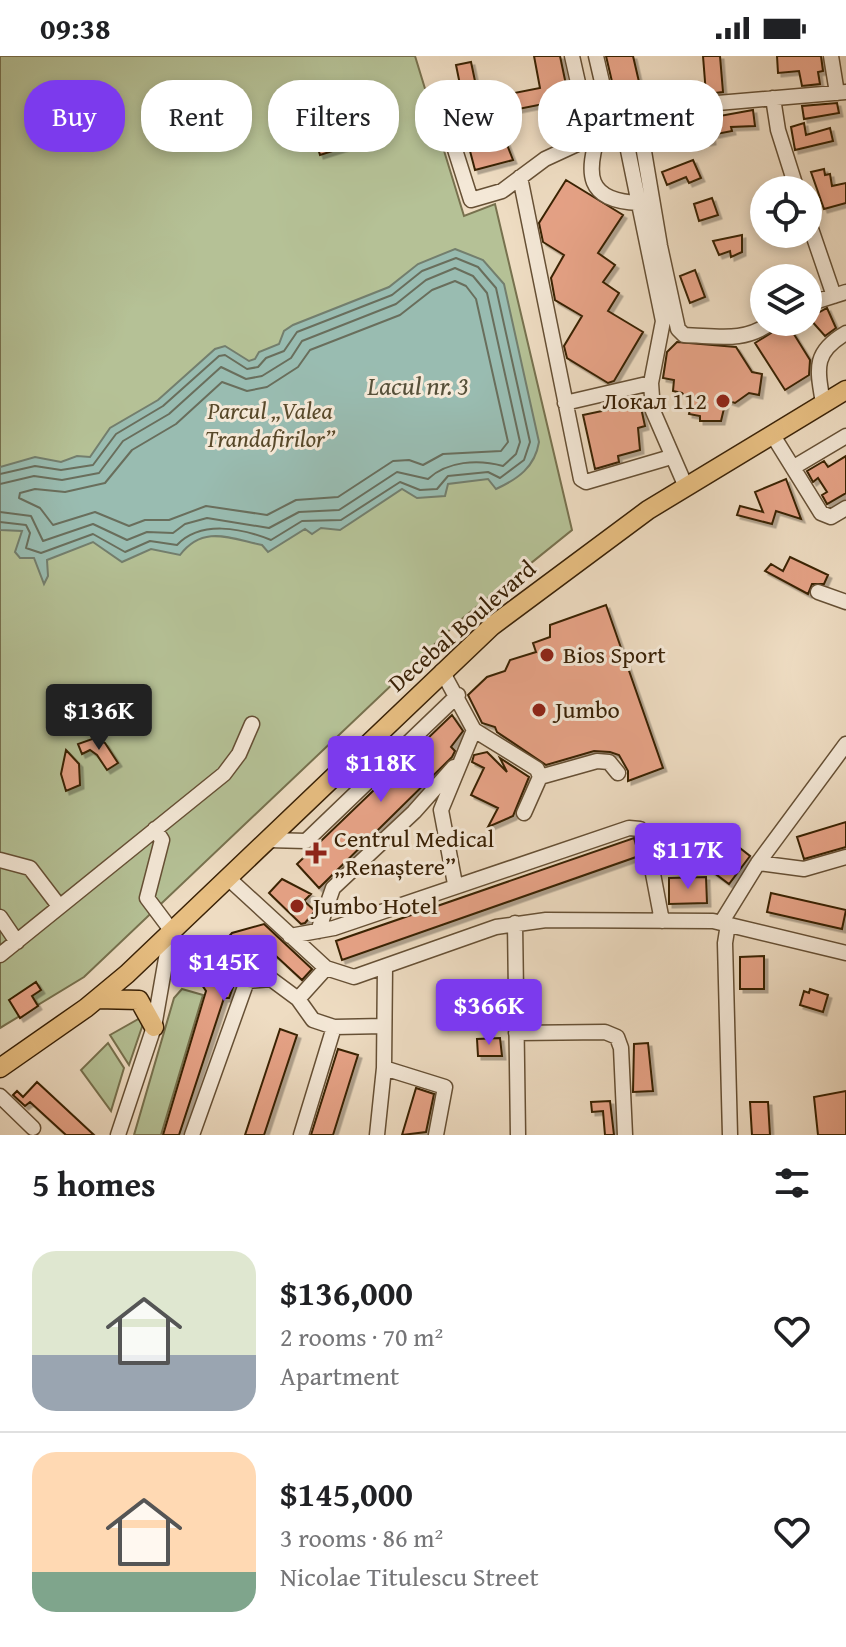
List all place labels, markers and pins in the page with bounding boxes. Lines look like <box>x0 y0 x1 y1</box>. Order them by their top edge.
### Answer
place label: Локал 112 <box>602 383 707 418</box>
marker: Локал 112 <box>714 392 732 410</box>
place label: Bios Sport <box>563 637 666 672</box>
marker: Bios Sport <box>538 646 556 664</box>
pin: $136K <box>43 684 155 752</box>
place label: Jumbo <box>552 692 620 727</box>
marker: Jumbo <box>530 701 548 719</box>
pin: $118K <box>325 736 437 804</box>
place label: Centrul Medical „Renaștere” <box>334 821 495 884</box>
pin: $117K <box>632 823 744 891</box>
marker: Centrul Medical „Renaștere” <box>305 842 327 864</box>
place label: Jumbo Hotel <box>310 888 438 923</box>
marker: Jumbo Hotel <box>288 897 306 915</box>
pin: $145K <box>168 935 280 1003</box>
pin: $366K <box>433 979 545 1047</box>

